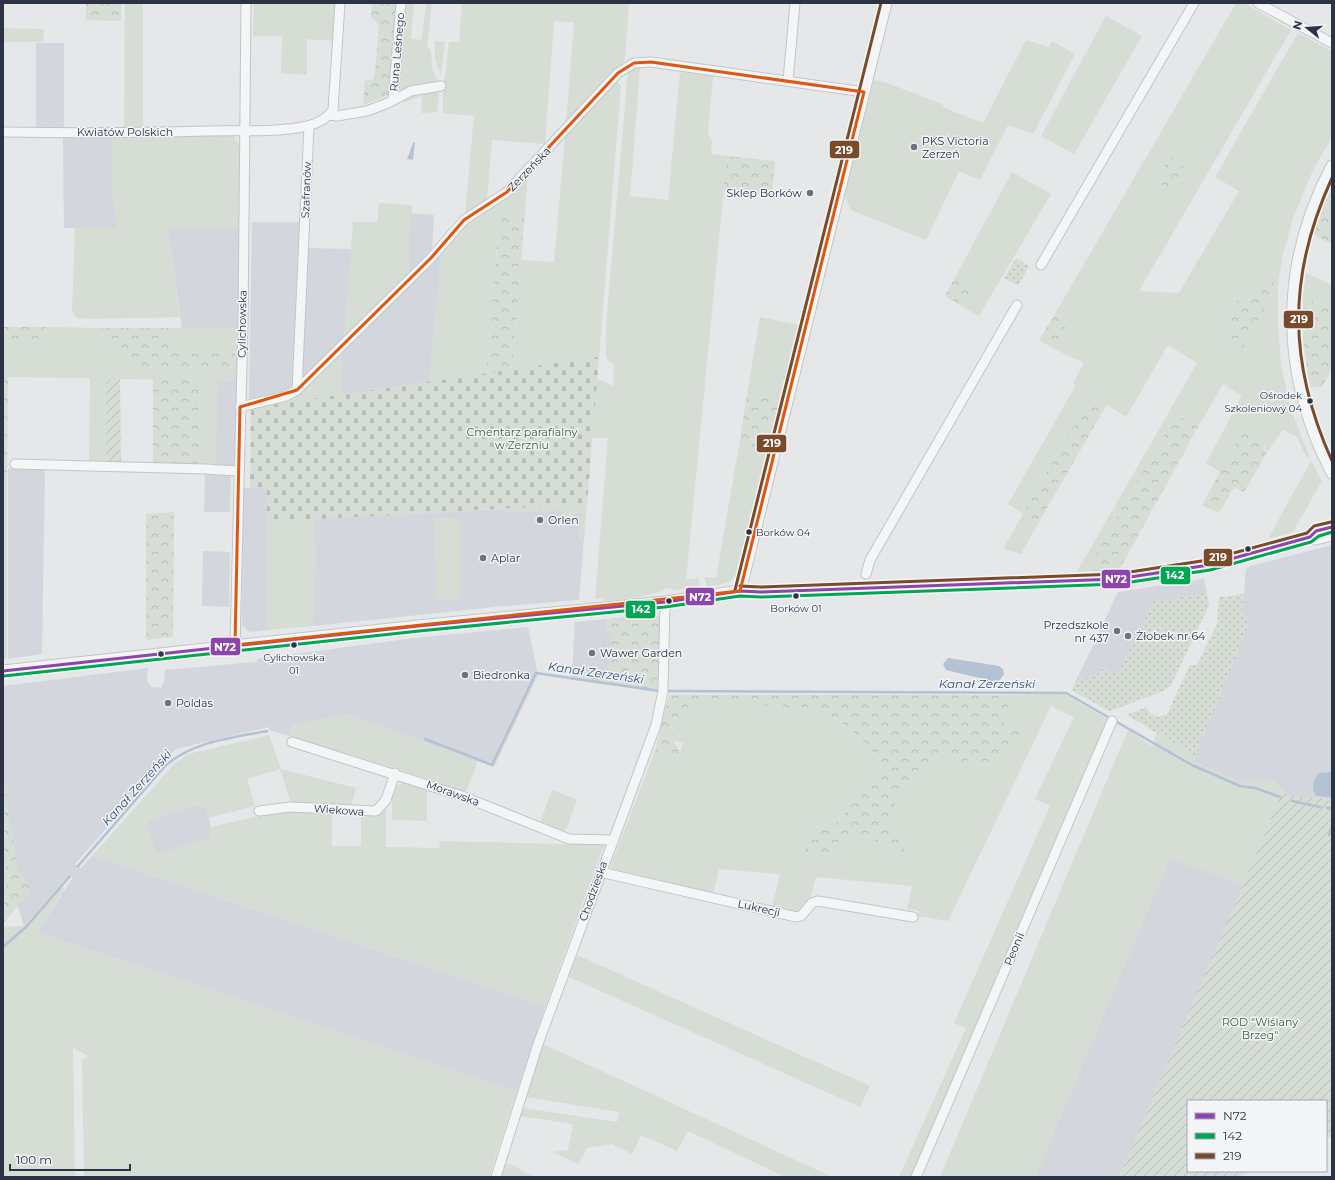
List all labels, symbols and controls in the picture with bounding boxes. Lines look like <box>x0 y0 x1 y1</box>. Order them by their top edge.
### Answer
north arrow <box>1287 8 1327 48</box>
street label: Runa Leśnego <box>387 12 407 92</box>
text: N <box>1289 19 1305 31</box>
street label: Kwiatów Polskich <box>77 125 173 139</box>
place label: PKS Victoria Zerzeń <box>922 134 989 161</box>
line badge: 219 <box>829 140 860 159</box>
marker: PKS Victoria Zerzeń <box>909 142 919 152</box>
text: 219 <box>835 143 853 157</box>
street label: Zerzeńska <box>505 144 553 194</box>
street label: Szafranów <box>298 161 314 219</box>
place label: Sklep Borków <box>726 186 802 200</box>
marker: Sklep Borków <box>805 188 815 198</box>
street label: Cylichowska <box>234 290 250 358</box>
line badge: 219 <box>1283 310 1314 329</box>
text: 219 <box>1290 312 1308 326</box>
place label: Ośrodek Szkoleniowy 04 <box>1224 389 1302 415</box>
marker: Ośrodek Szkoleniowy 04 <box>1305 396 1315 406</box>
park label: Cmentarz parafialny w Zerzniu <box>467 425 577 452</box>
line badge: 219 <box>756 434 787 453</box>
text: 219 <box>763 436 781 450</box>
place label: Orlen <box>548 513 579 527</box>
marker: Orlen <box>535 515 545 525</box>
place label: Borków 04 <box>756 526 811 539</box>
marker: Borków 04 <box>744 527 754 537</box>
unlabelled marker <box>1243 544 1253 554</box>
line badge: 219 <box>1203 548 1233 567</box>
text: 219 <box>1209 550 1227 564</box>
place label: Aplar <box>491 551 520 565</box>
marker: Aplar <box>478 553 488 563</box>
line badge: 142 <box>1160 566 1191 585</box>
text: 142 <box>1166 568 1185 582</box>
line badge: N72 <box>1101 569 1131 589</box>
text: N72 <box>1105 572 1128 586</box>
line badge: N72 <box>685 587 715 606</box>
text: N72 <box>689 590 712 604</box>
marker: Borków 01 <box>791 591 801 601</box>
unlabelled marker <box>664 596 674 606</box>
line badge: 142 <box>625 600 656 619</box>
text: 142 <box>632 602 651 616</box>
place label: Borków 01 <box>770 602 822 615</box>
place label: Przedszkole nr 437 <box>1043 618 1109 645</box>
marker: Przedszkole nr 437 <box>1112 626 1122 636</box>
place label: Żłobek nr 64 <box>1136 629 1206 643</box>
marker: Żłobek nr 64 <box>1123 631 1133 641</box>
line badge: N72 <box>210 637 241 656</box>
text: N72 <box>214 640 237 654</box>
marker: Cylichowska 01 <box>289 640 299 650</box>
place label: Wawer Garden <box>600 646 682 660</box>
marker: Wawer Garden <box>587 648 597 658</box>
unlabelled marker <box>156 649 166 659</box>
place label: Cylichowska 01 <box>263 651 325 677</box>
water label: Kanał Zerzeński <box>547 658 646 687</box>
place label: Biedronka <box>473 668 530 682</box>
marker: Biedronka <box>460 670 470 680</box>
water label: Kanał Zerzeński <box>939 676 1036 691</box>
place label: Poldas <box>176 696 214 710</box>
marker: Poldas <box>163 698 173 708</box>
water label: Kanał Zerzeński <box>99 746 175 829</box>
street label: Morawska <box>424 777 482 809</box>
street label: Wiekowa <box>313 801 365 819</box>
street label: Chodzieska <box>576 859 610 923</box>
street label: Lukrecji <box>736 896 782 920</box>
street label: Peonii <box>1001 930 1027 968</box>
park label: ROD "Wiślany Brzeg" <box>1222 1015 1298 1042</box>
legend <box>1187 1100 1327 1172</box>
text: N72 <box>1223 1108 1247 1123</box>
text: 142 <box>1223 1128 1242 1143</box>
scale bar <box>10 1146 130 1172</box>
text: 219 <box>1223 1148 1241 1163</box>
text: 100 m <box>16 1152 52 1167</box>

